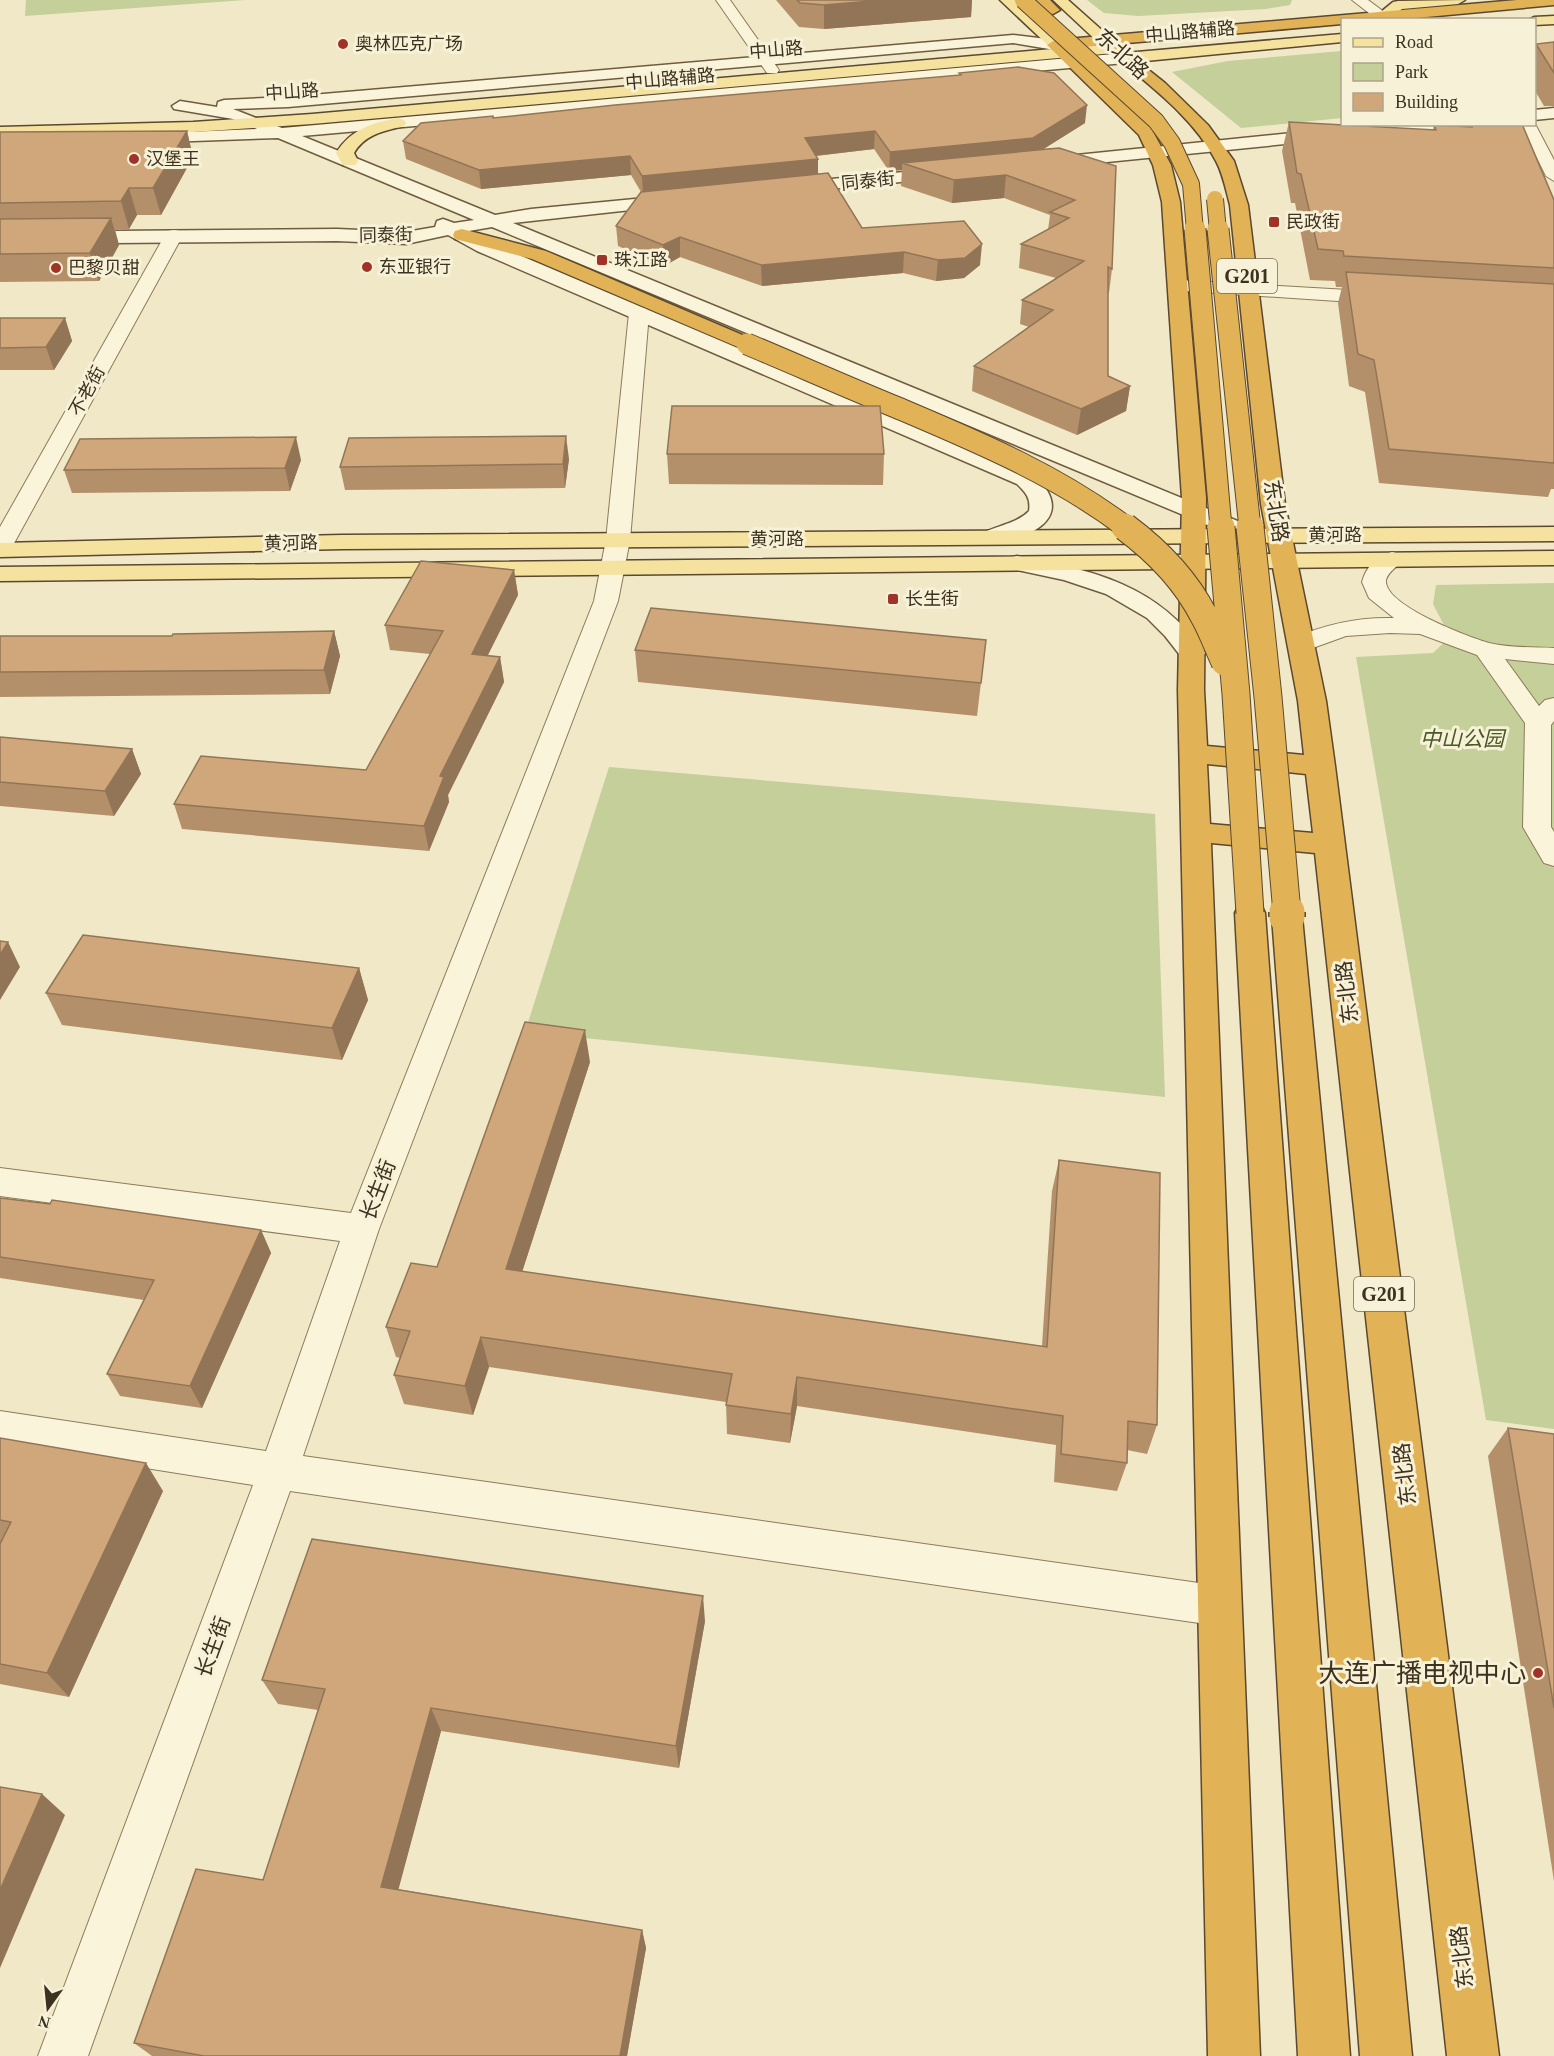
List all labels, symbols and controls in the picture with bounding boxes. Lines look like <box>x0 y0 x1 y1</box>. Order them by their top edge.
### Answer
street label: 中山路辅路 <box>1144 18 1236 46</box>
legend <box>1341 18 1536 126</box>
street label: 东北路 <box>1091 24 1153 84</box>
text: Road <box>1395 32 1433 52</box>
place label: 奥林匹克广场 <box>355 34 463 54</box>
marker: 奥林匹克广场 <box>336 37 350 51</box>
street label: 中山路 <box>748 38 804 62</box>
text: Park <box>1395 62 1428 82</box>
street label: 中山路辅路 <box>624 65 716 93</box>
street label: 中山路 <box>264 80 320 104</box>
text: Building <box>1395 92 1458 112</box>
place label: 汉堡王 <box>146 149 200 169</box>
marker: 汉堡王 <box>127 152 141 166</box>
street label: 同泰街 <box>840 168 896 194</box>
place label: 民政街 <box>1286 212 1340 232</box>
marker: 民政街 <box>1267 215 1281 229</box>
street label: 同泰街 <box>359 225 413 245</box>
place label: 珠江路 <box>614 250 668 270</box>
marker: 珠江路 <box>595 253 609 267</box>
place label: 东亚银行 <box>379 257 451 277</box>
place label: 巴黎贝甜 <box>68 258 140 278</box>
road number: G201 <box>1217 259 1277 293</box>
marker: 东亚银行 <box>360 260 374 274</box>
marker: 巴黎贝甜 <box>49 261 63 275</box>
street label: 不老街 <box>65 363 109 419</box>
street label: 东北路 <box>1259 478 1293 544</box>
street label: 黄河路 <box>1308 525 1362 545</box>
street label: 黄河路 <box>750 529 804 549</box>
street label: 黄河路 <box>264 533 318 553</box>
place label: 长生街 <box>905 589 959 609</box>
marker: 长生街 <box>886 592 900 606</box>
park label: 中山公园 <box>1420 727 1507 751</box>
street label: 东北路 <box>1331 959 1363 1025</box>
street label: 长生街 <box>356 1156 400 1224</box>
road number: G201 <box>1354 1277 1414 1311</box>
street label: 东北路 <box>1389 1441 1421 1507</box>
street label: 长生街 <box>191 1613 235 1681</box>
place label: 大连广播电视中心 <box>1318 1659 1526 1688</box>
marker: 大连广播电视中心 <box>1531 1666 1545 1680</box>
street label: 东北路 <box>1446 1924 1478 1990</box>
north arrow <box>18 1978 78 2038</box>
text: N <box>36 2012 52 2032</box>

